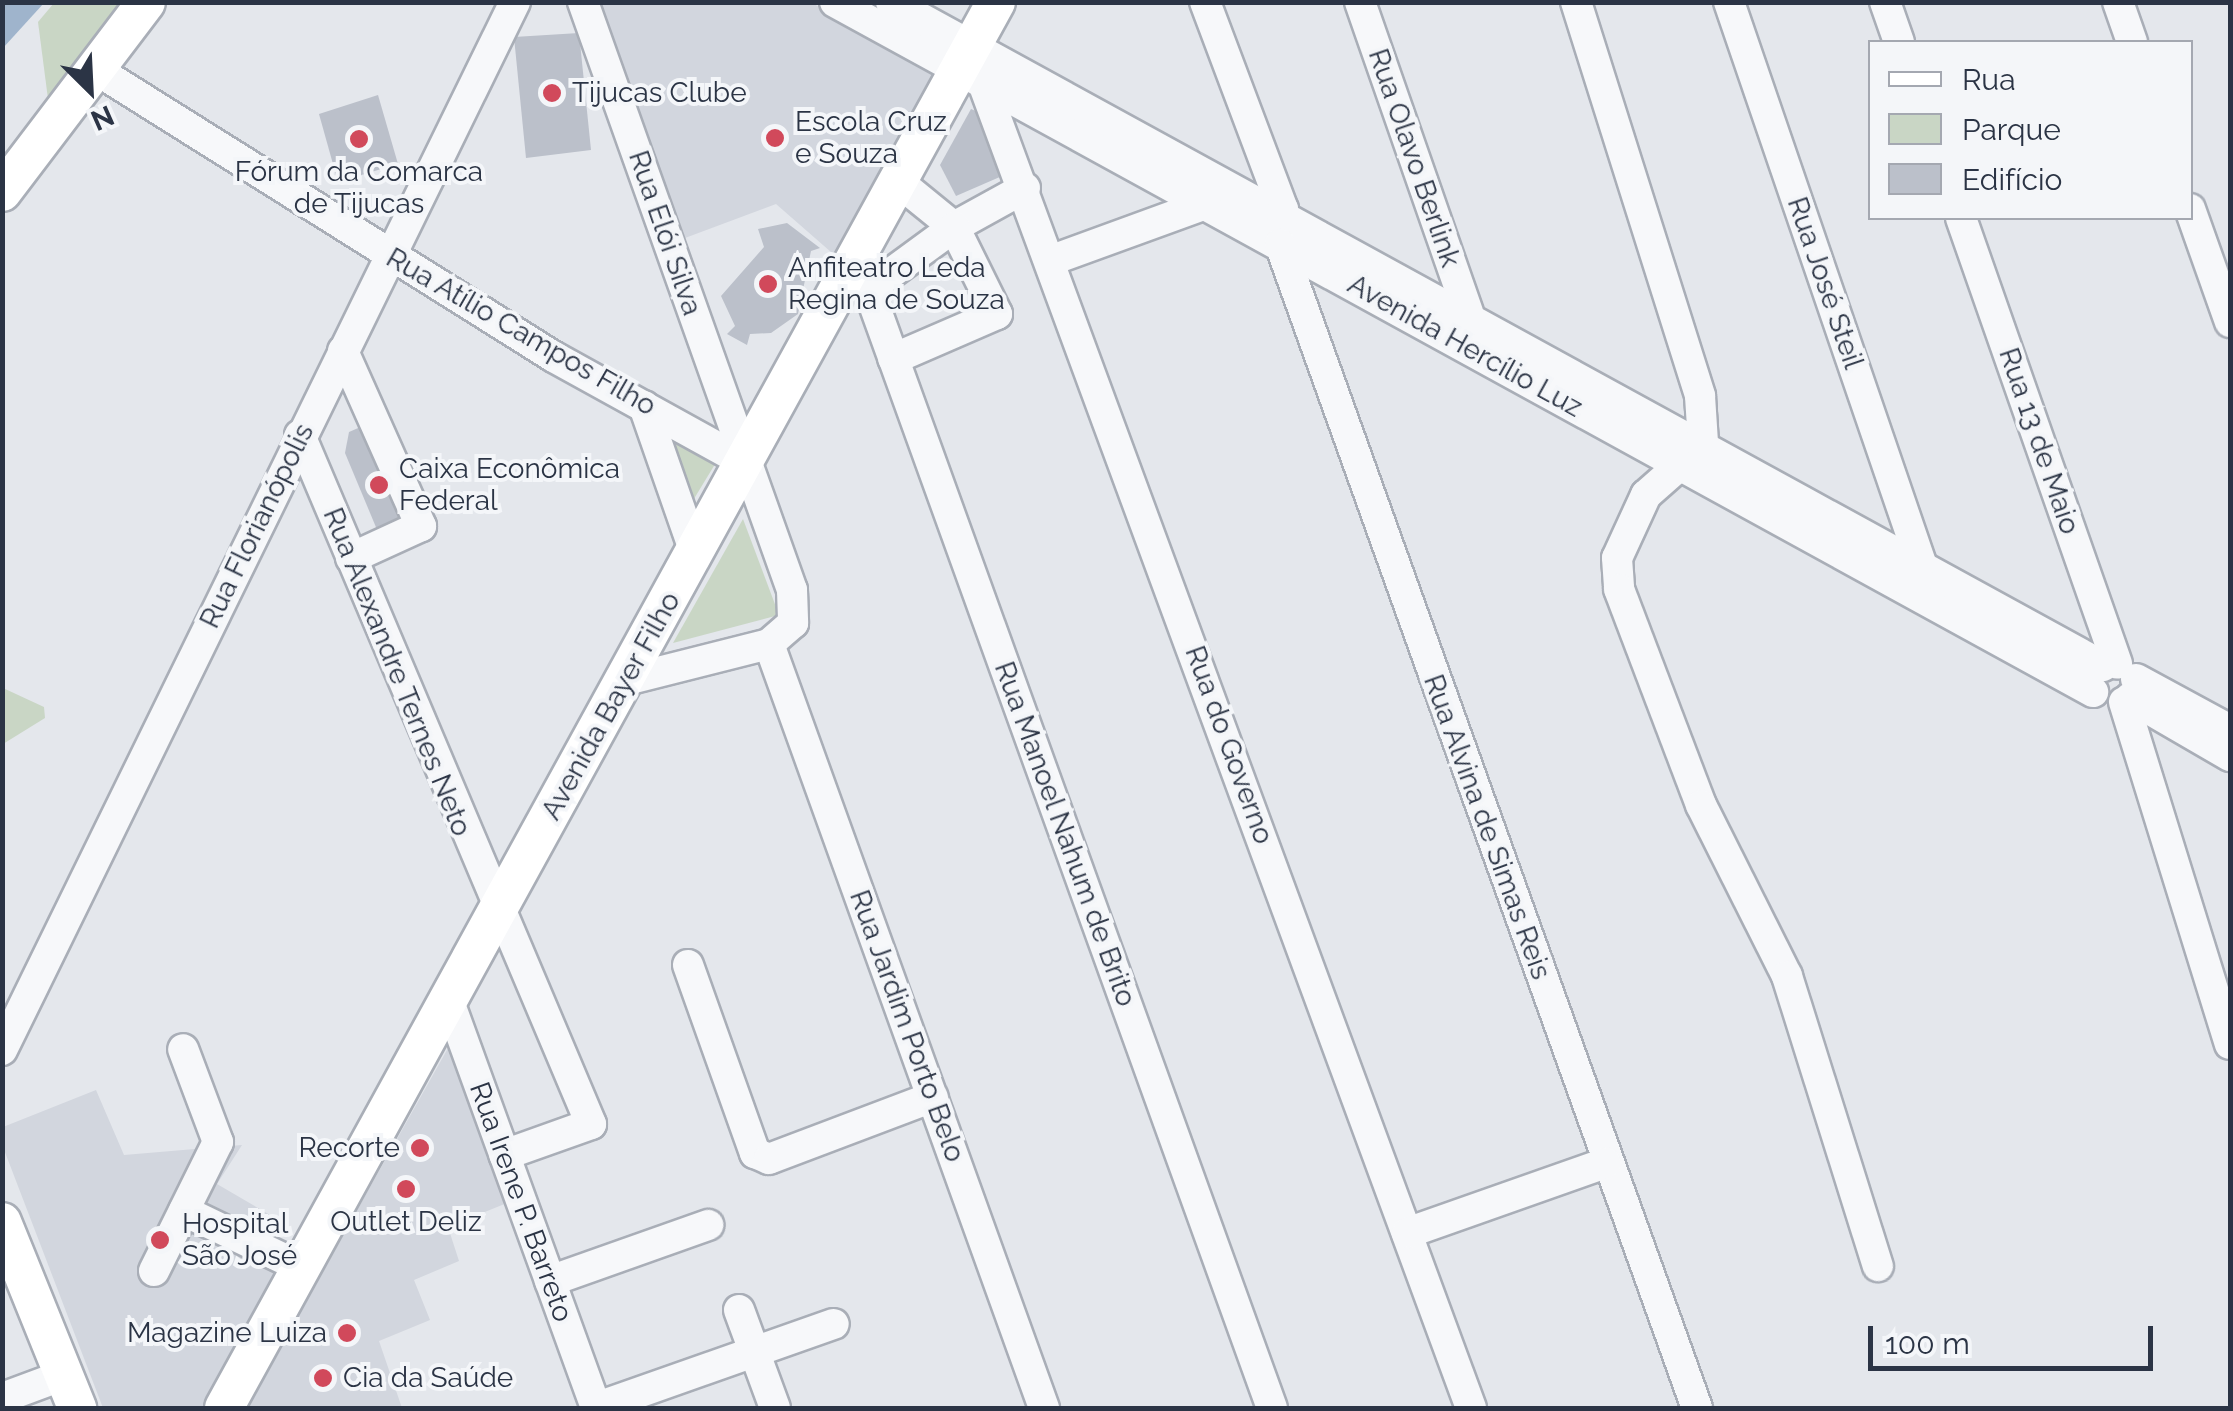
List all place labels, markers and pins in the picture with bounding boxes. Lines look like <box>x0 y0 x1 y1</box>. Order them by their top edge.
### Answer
place label: Tijucas Clube <box>572 76 747 110</box>
marker: Tijucas Clube <box>541 82 563 104</box>
place label: Escola Cruz e Souza <box>795 105 947 171</box>
marker: Escola Cruz e Souza <box>764 127 786 149</box>
marker: Fórum da Comarca de Tijucas <box>348 128 370 150</box>
place label: Fórum da Comarca de Tijucas <box>235 155 483 221</box>
place label: Anfiteatro Leda Regina de Souza <box>788 251 1005 317</box>
marker: Anfiteatro Leda Regina de Souza <box>757 273 779 295</box>
place label: Caixa Econômica Federal <box>399 452 620 518</box>
marker: Caixa Econômica Federal <box>368 474 390 496</box>
place label: Recorte <box>298 1131 400 1165</box>
marker: Recorte <box>409 1137 431 1159</box>
marker: Outlet Deliz <box>395 1178 417 1200</box>
place label: Outlet Deliz <box>330 1205 482 1239</box>
place label: Hospital São José <box>182 1207 298 1273</box>
marker: Hospital São José <box>147 1227 173 1253</box>
place label: Magazine Luiza <box>127 1316 327 1350</box>
marker: Magazine Luiza <box>336 1322 358 1344</box>
place label: Cia da Saúde <box>343 1361 513 1395</box>
marker: Cia da Saúde <box>312 1367 334 1389</box>

